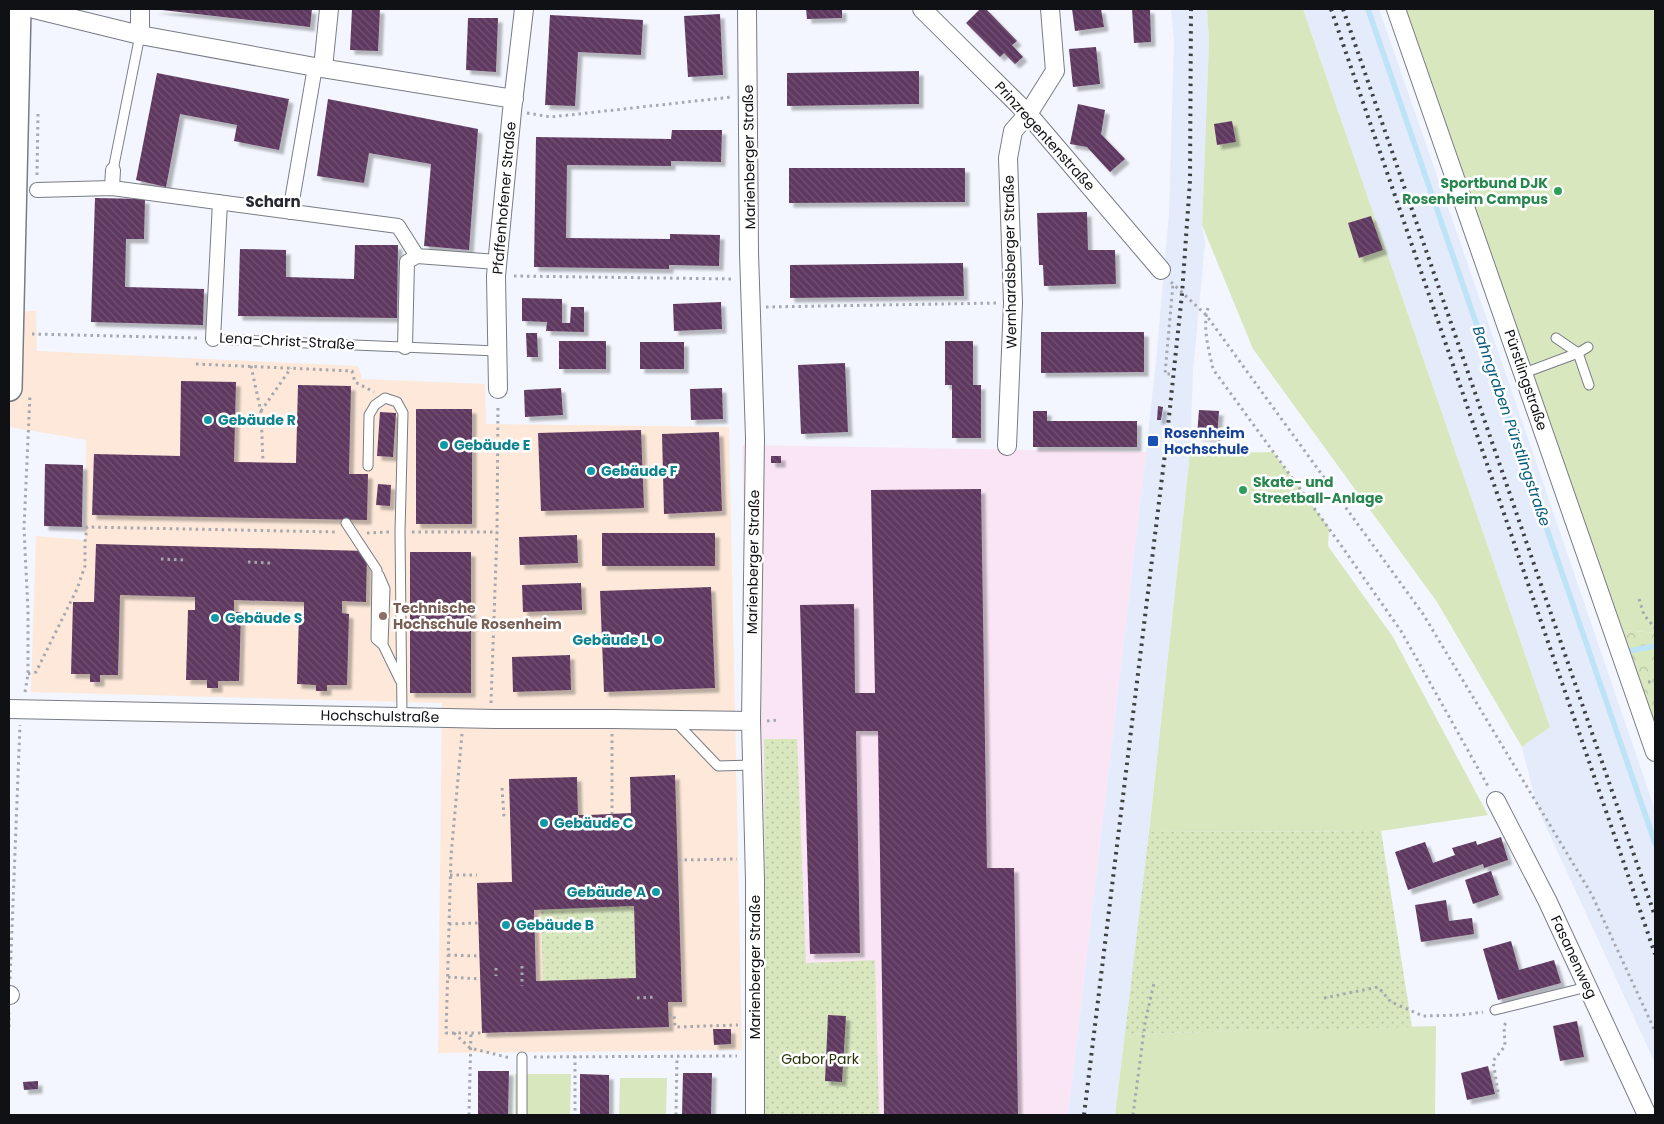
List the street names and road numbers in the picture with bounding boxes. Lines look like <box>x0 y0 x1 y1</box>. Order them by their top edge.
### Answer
street label: Prinzregentenstraße <box>990 77 1100 195</box>
street label: Marienberger Straße <box>738 84 760 229</box>
street label: Pfaffenhofener Straße <box>487 121 521 275</box>
street label: Wernhardsberger Straße <box>998 175 1022 349</box>
street label: Lena-Christ-Straße <box>219 327 356 355</box>
street label: Pürstlingstraße <box>1499 327 1553 433</box>
street label: Marienberger Straße <box>742 489 764 634</box>
street label: Hochschulstraße <box>321 705 440 727</box>
street label: Marienberger Straße <box>745 894 765 1039</box>
street label: Fasanenweg <box>1546 912 1602 1002</box>

